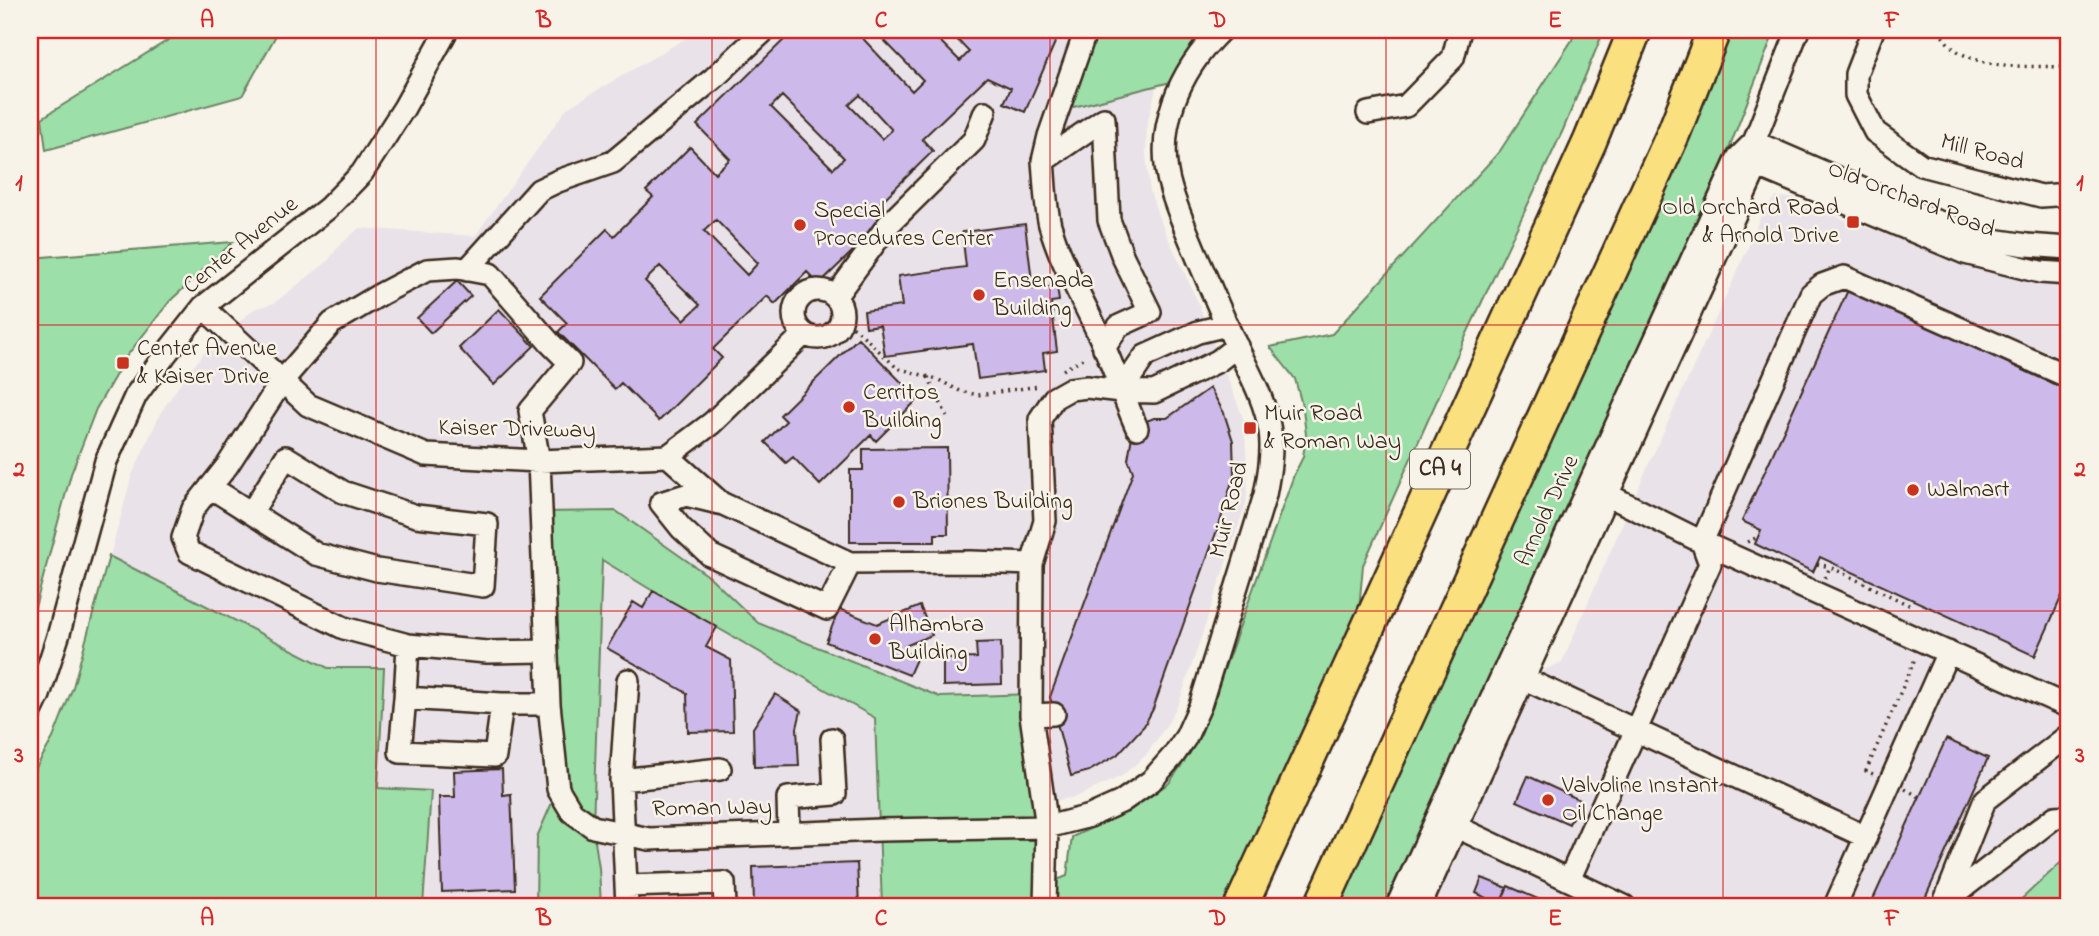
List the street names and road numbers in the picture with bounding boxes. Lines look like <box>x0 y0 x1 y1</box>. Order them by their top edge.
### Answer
street label: Mill Road <box>1936 125 2028 181</box>
street label: Old Orchard Road <box>1822 152 2000 248</box>
street label: Center Avenue <box>176 188 307 304</box>
street label: Kaiser Driveway <box>438 411 596 450</box>
road number: CA 4 <box>1410 449 1470 489</box>
street label: Arnold Drive <box>1507 449 1589 573</box>
street label: Muir Road <box>1201 458 1259 562</box>
street label: Roman Way <box>652 790 772 829</box>

